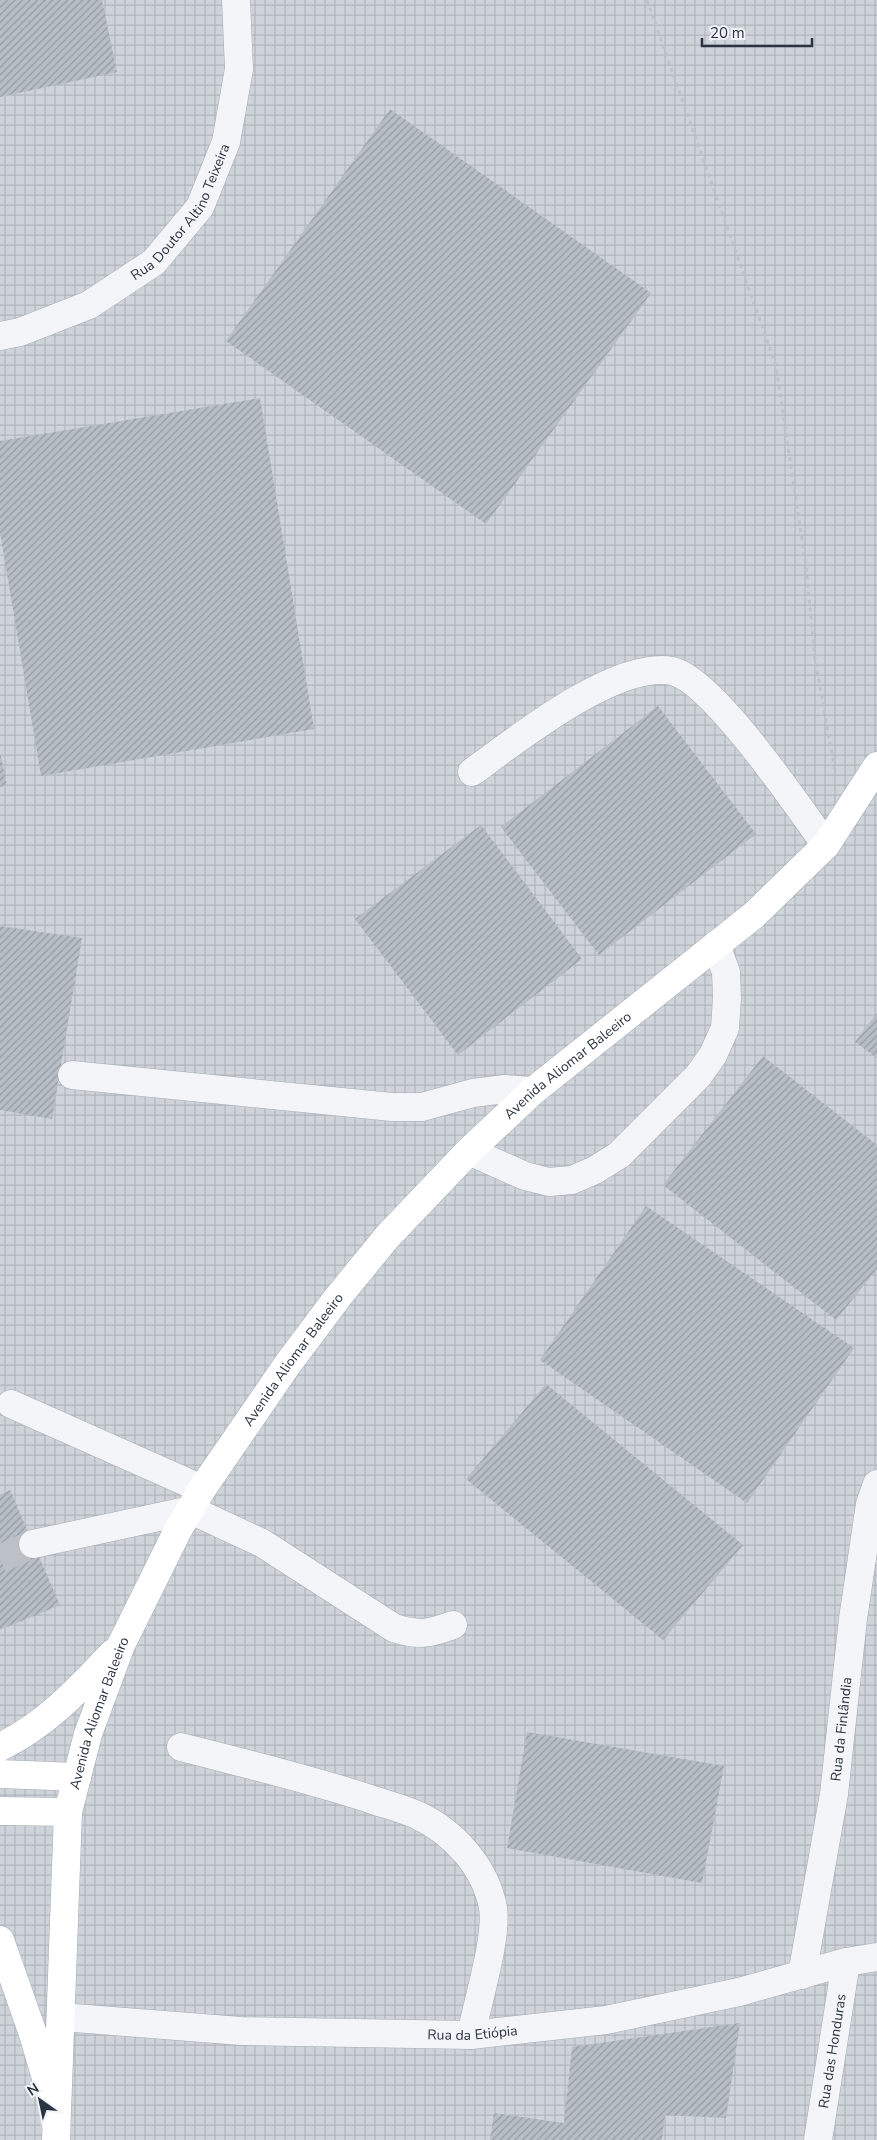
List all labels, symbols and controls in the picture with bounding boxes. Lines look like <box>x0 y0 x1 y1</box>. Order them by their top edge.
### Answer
scale bar <box>702 15 812 47</box>
text: 20 m <box>710 23 745 43</box>
street label: Rua Doutor Altino Teixeira <box>127 141 234 285</box>
street label: Avenida Aliomar Baleeiro <box>500 1007 636 1124</box>
street label: Avenida Aliomar Baleeiro <box>239 1289 348 1430</box>
street label: Avenida Aliomar Baleeiro <box>65 1633 134 1792</box>
street label: Rua da Finlândia <box>826 1676 857 1782</box>
street label: Rua das Honduras <box>814 1992 851 2110</box>
street label: Rua da Etiópia <box>427 2021 518 2045</box>
north arrow <box>15 2075 65 2125</box>
text: N <box>24 2079 43 2100</box>

